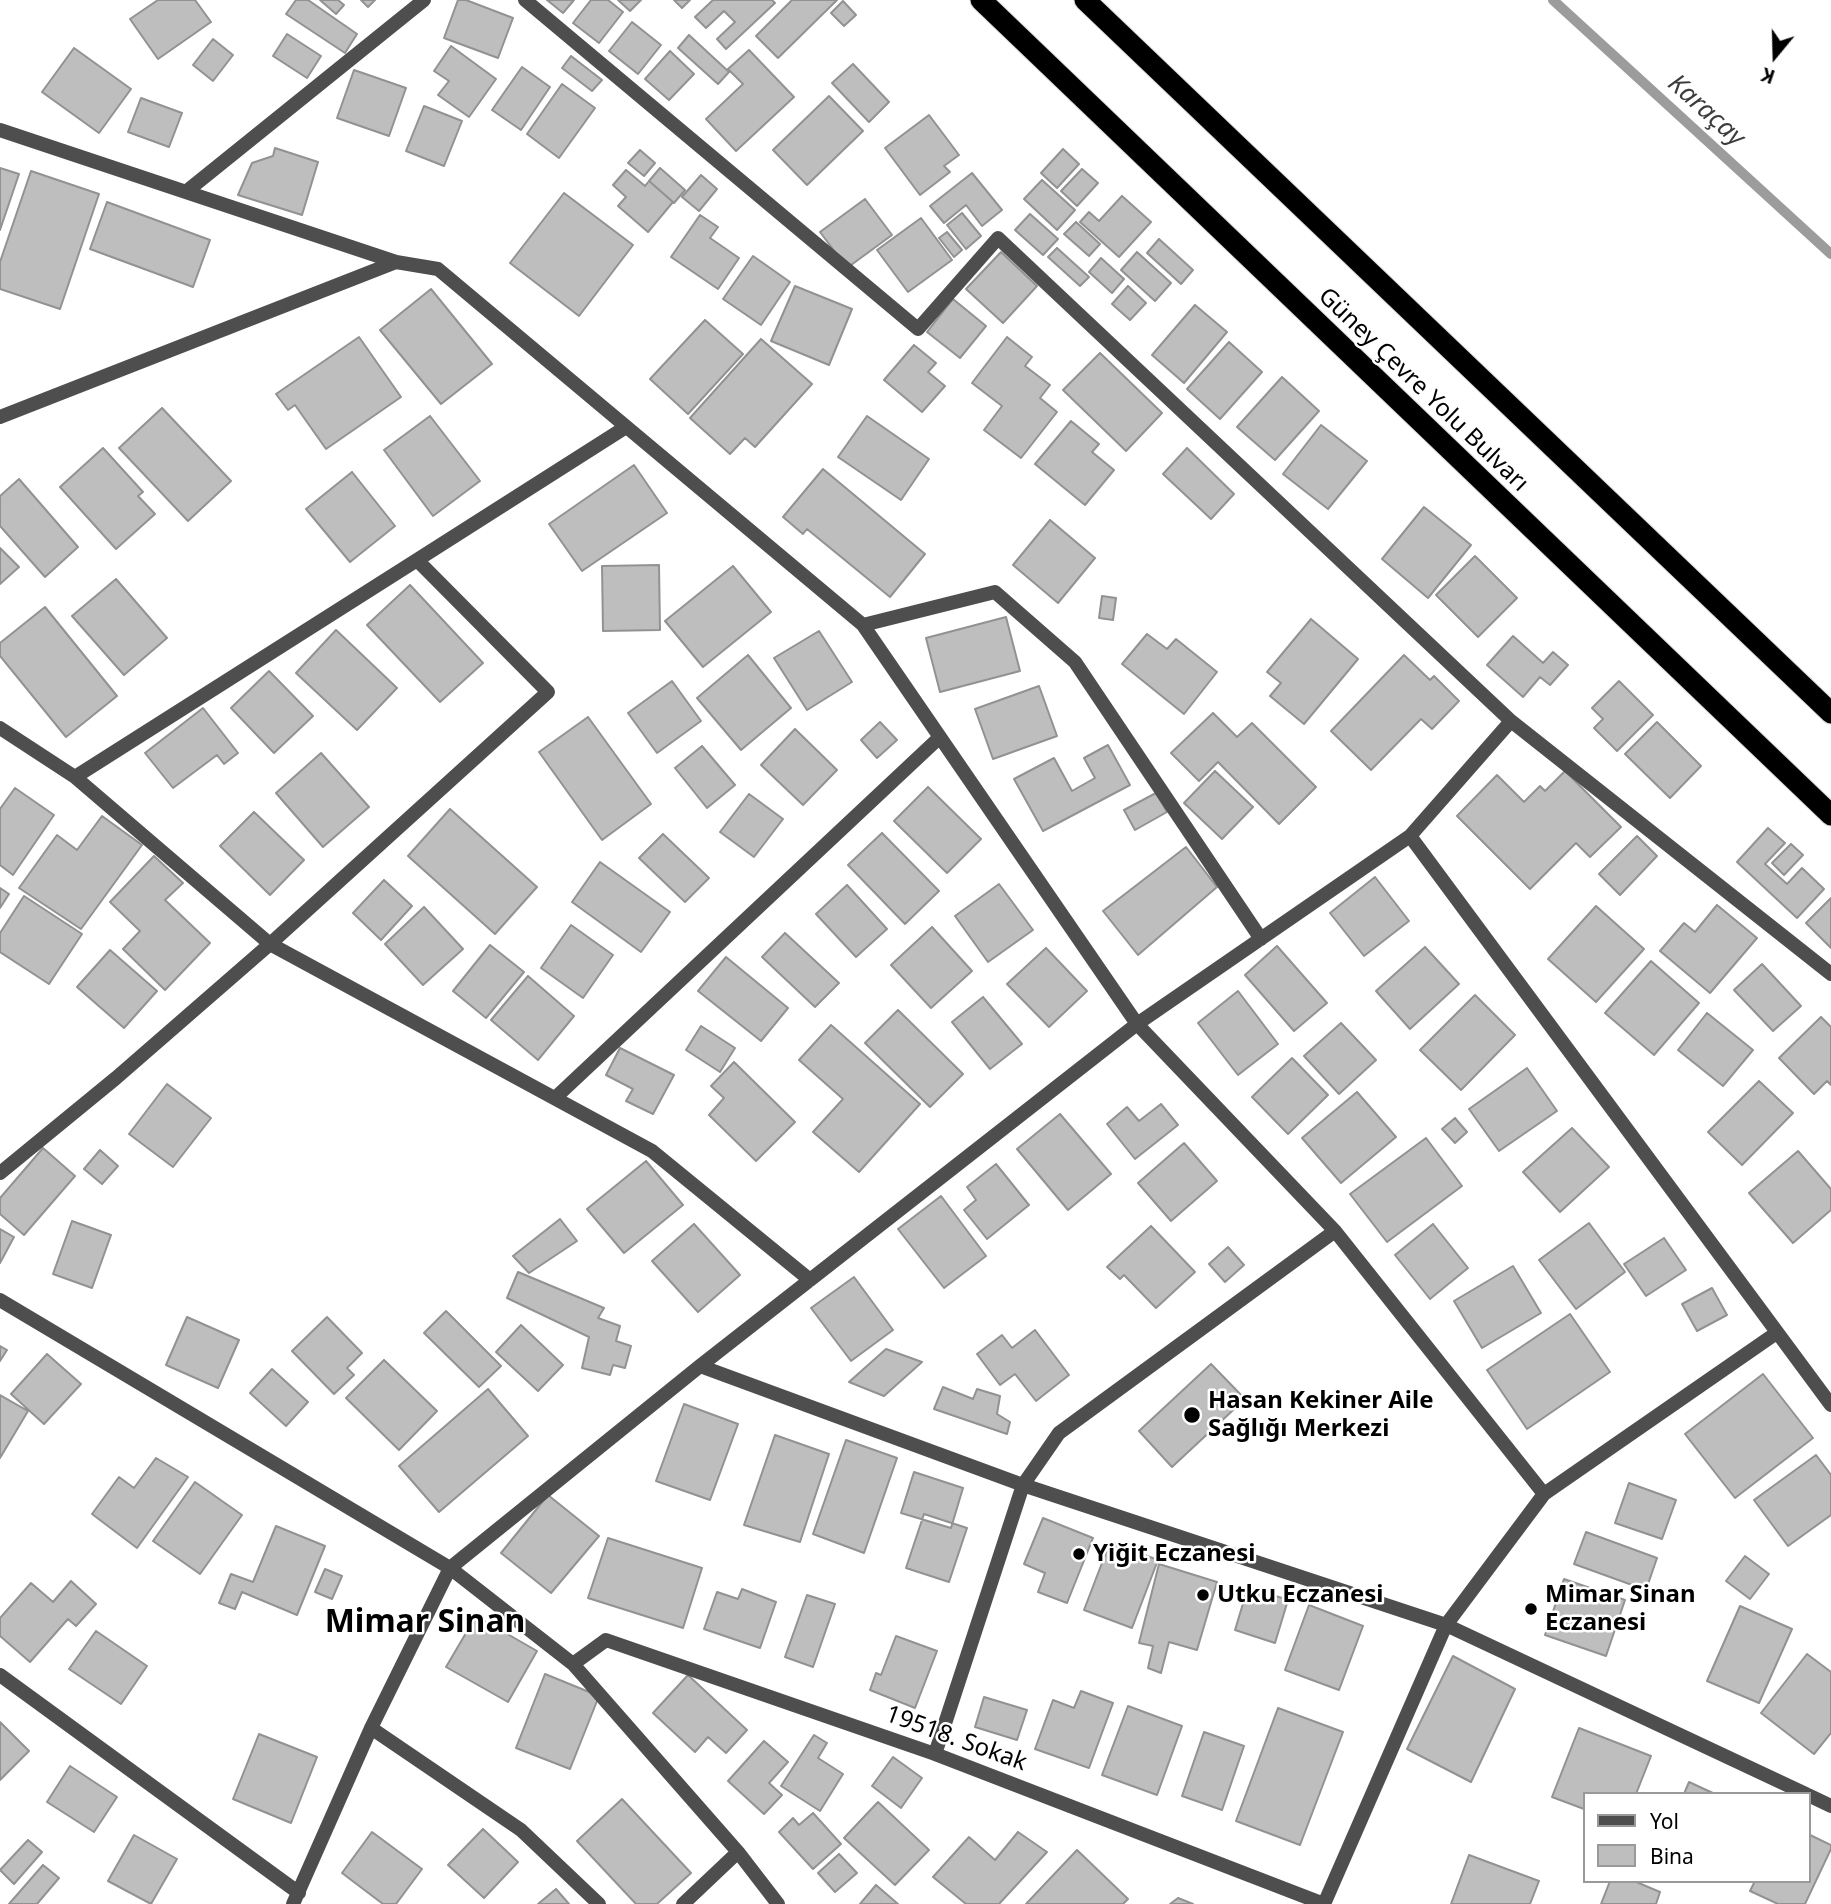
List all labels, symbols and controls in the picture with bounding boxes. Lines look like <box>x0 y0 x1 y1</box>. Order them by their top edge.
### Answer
north arrow <box>1740 21 1810 91</box>
text: K <box>1758 62 1778 90</box>
water label: Karaçay <box>1661 68 1751 154</box>
street label: Güney Çevre Yolu Bulvarı <box>1312 282 1534 498</box>
place label: Hasan Kekiner Aile Sağlığı Merkezi <box>1208 1387 1433 1443</box>
marker: Hasan Kekiner Aile Sağlığı Merkezi <box>1182 1405 1202 1425</box>
place label: Yiğit Eczanesi <box>1093 1540 1255 1568</box>
marker: Yiğit Eczanesi <box>1071 1546 1087 1562</box>
place label: Utku Eczanesi <box>1217 1581 1383 1609</box>
place label: Mimar Sinan Eczanesi <box>1545 1581 1696 1637</box>
marker: Utku Eczanesi <box>1195 1587 1211 1603</box>
marker: Mimar Sinan Eczanesi <box>1523 1601 1539 1617</box>
district label: Mimar Sinan <box>325 1604 525 1642</box>
street label: 19518. Sokak <box>881 1700 1031 1778</box>
legend <box>1582 1792 1810 1883</box>
text: Yol <box>1650 1807 1679 1835</box>
text: Bina <box>1650 1842 1694 1870</box>

